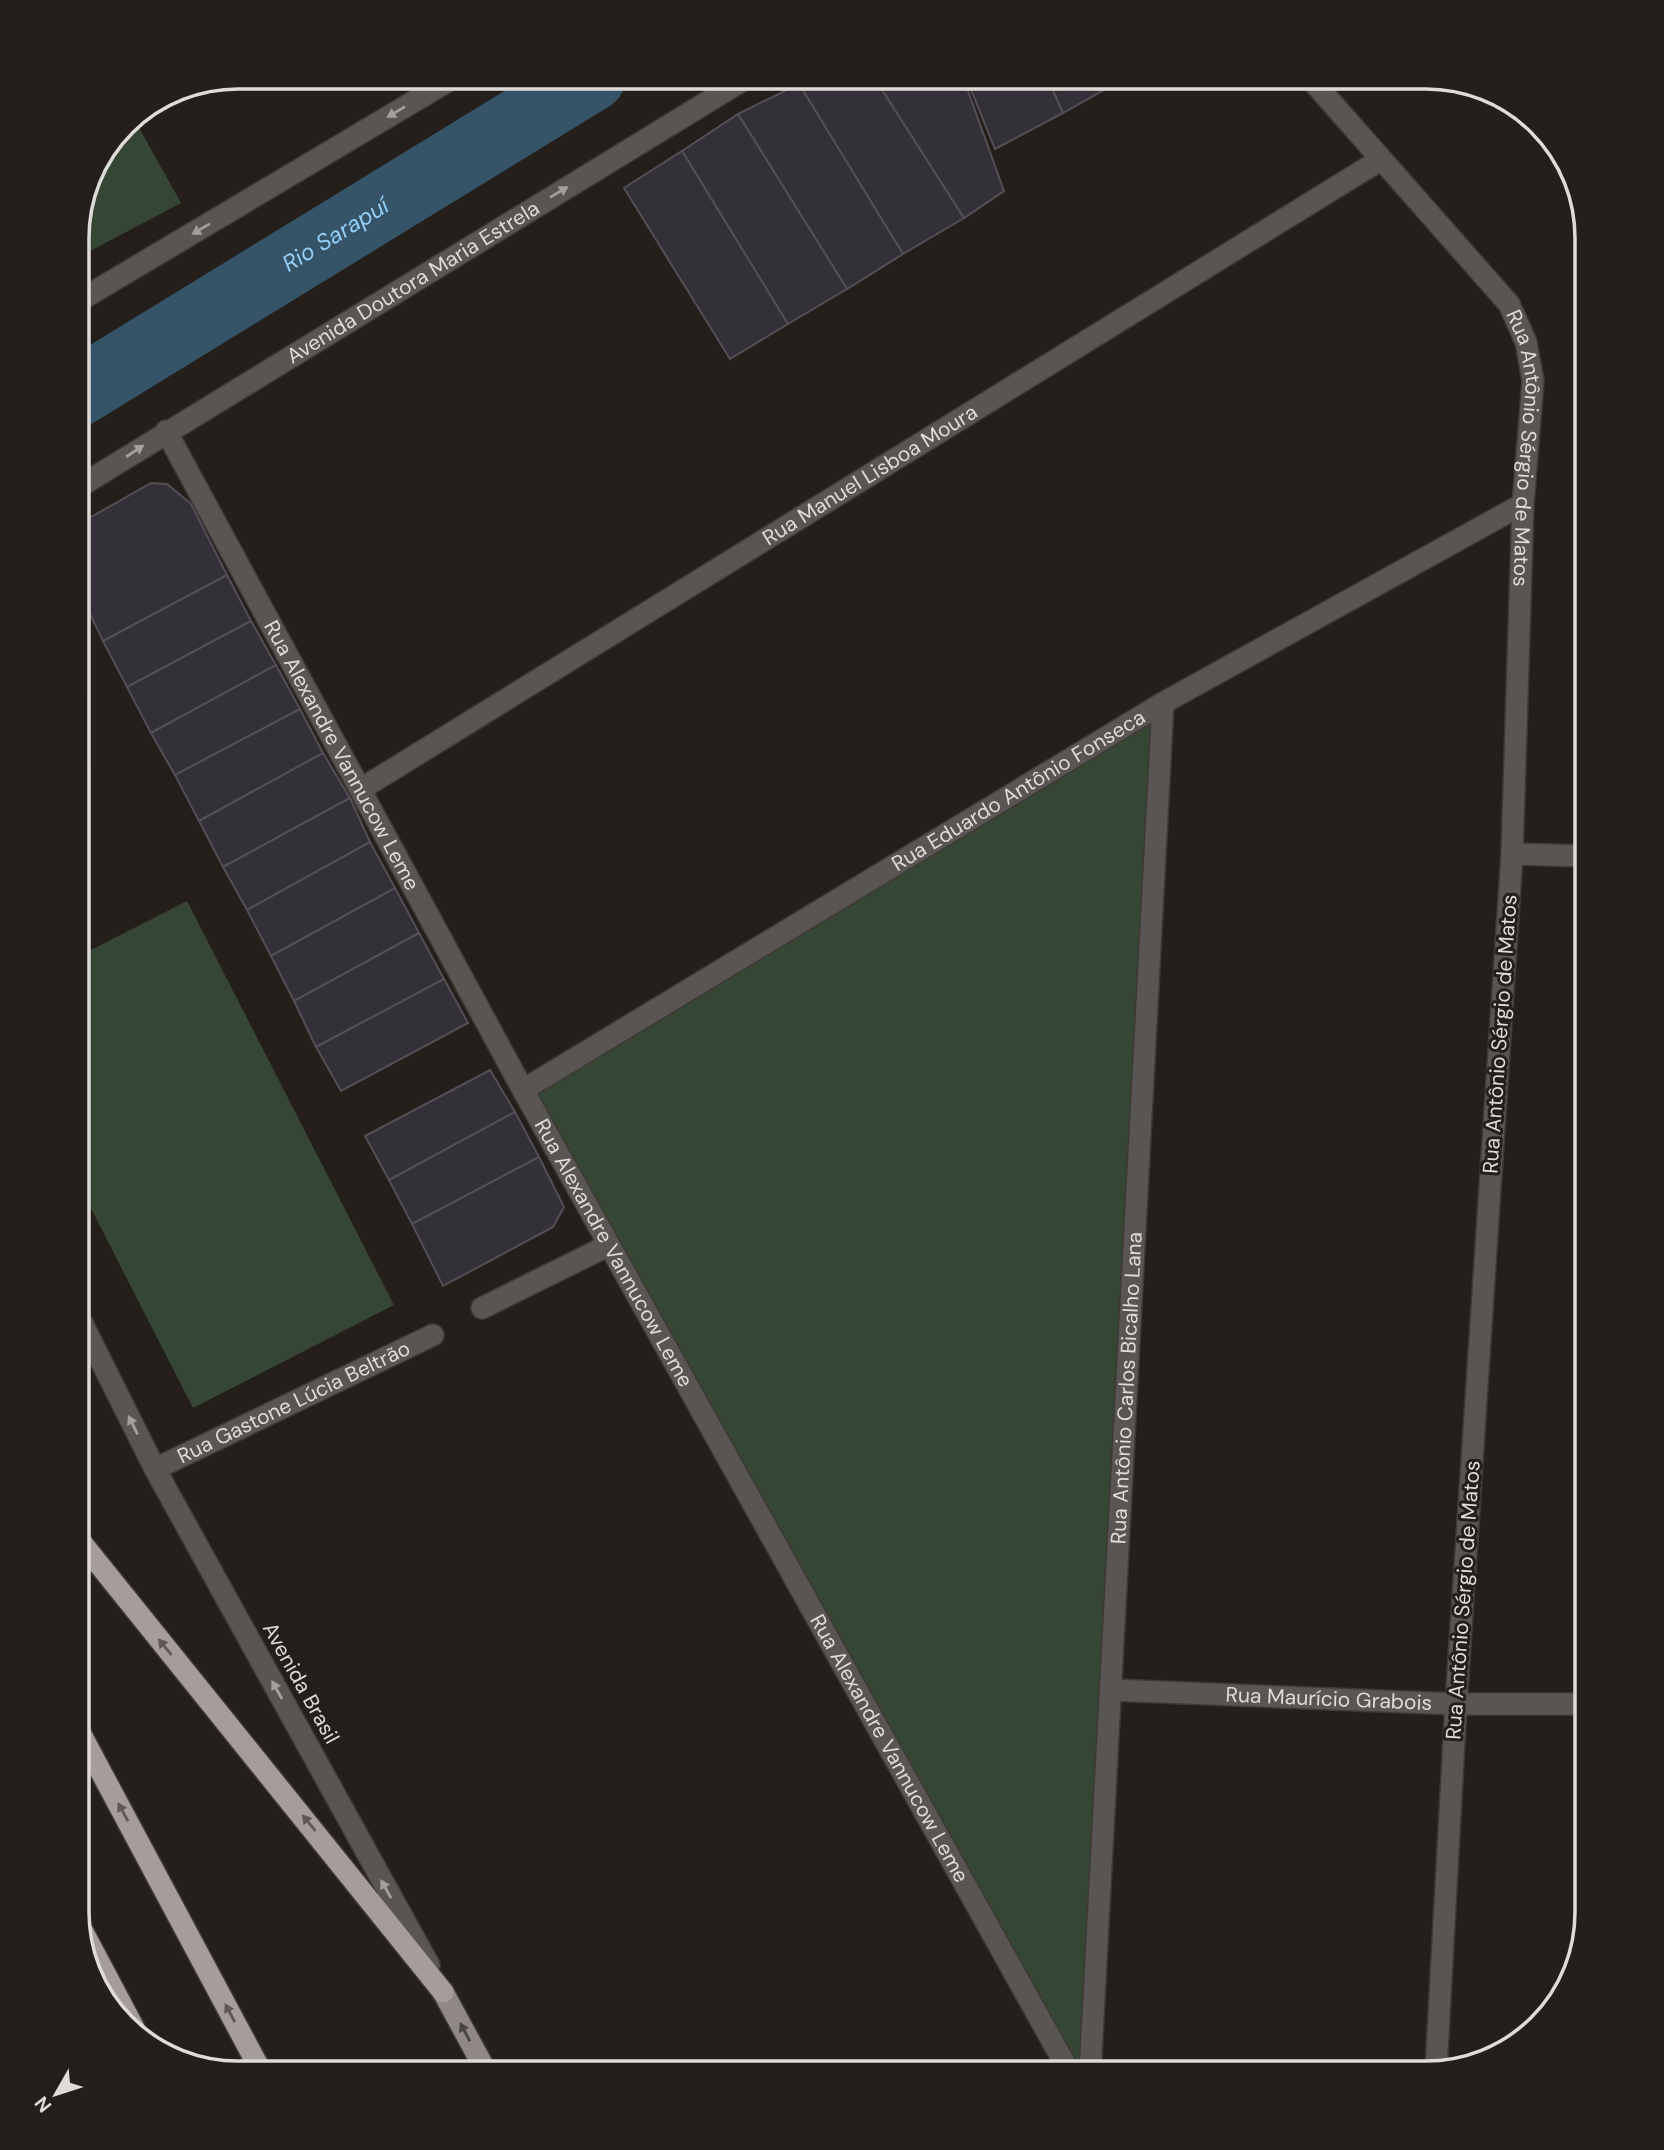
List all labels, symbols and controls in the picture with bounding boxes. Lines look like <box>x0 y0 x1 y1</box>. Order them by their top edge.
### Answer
one-way arrow <box>386 106 406 118</box>
one-way arrow <box>549 186 568 198</box>
water label: Rio Sarapuí <box>276 190 396 279</box>
street label: Avenida Doutora Maria Estrela <box>281 194 545 370</box>
one-way arrow <box>191 222 210 235</box>
street label: Rua Antônio Sérgio de Matos <box>1499 305 1547 587</box>
street label: Rua Manuel Lisboa Moura <box>757 398 983 552</box>
one-way arrow <box>125 444 144 457</box>
street label: Rua Alexandre Vannucow Leme <box>257 616 426 895</box>
street label: Rua Eduardo Antônio Fonseca <box>886 703 1150 878</box>
street label: Rua Antônio Sérgio de Matos <box>1476 893 1524 1175</box>
street label: Rua Alexandre Vannucow Leme <box>528 1114 700 1392</box>
street label: Rua Antônio Carlos Bicalho Lana <box>1104 1231 1149 1545</box>
street label: Rua Gastone Lúcia Beltrão <box>173 1334 415 1470</box>
one-way arrow <box>128 1415 139 1435</box>
street label: Rua Antônio Sérgio de Matos <box>1439 1459 1487 1741</box>
street label: Rua Alexandre Vannucow Leme <box>803 1609 975 1888</box>
street label: Avenida Brasil <box>256 1617 346 1749</box>
one-way arrow <box>158 1639 173 1656</box>
one-way arrow <box>271 1680 283 1700</box>
street label: Rua Maurício Grabois <box>1225 1681 1433 1717</box>
one-way arrow <box>117 1803 129 1822</box>
one-way arrow <box>301 1815 316 1833</box>
one-way arrow <box>381 1879 392 1899</box>
one-way arrow <box>224 2003 236 2023</box>
one-way arrow <box>459 2023 471 2042</box>
north arrow <box>21 2059 91 2129</box>
text: N <box>29 2091 57 2118</box>

